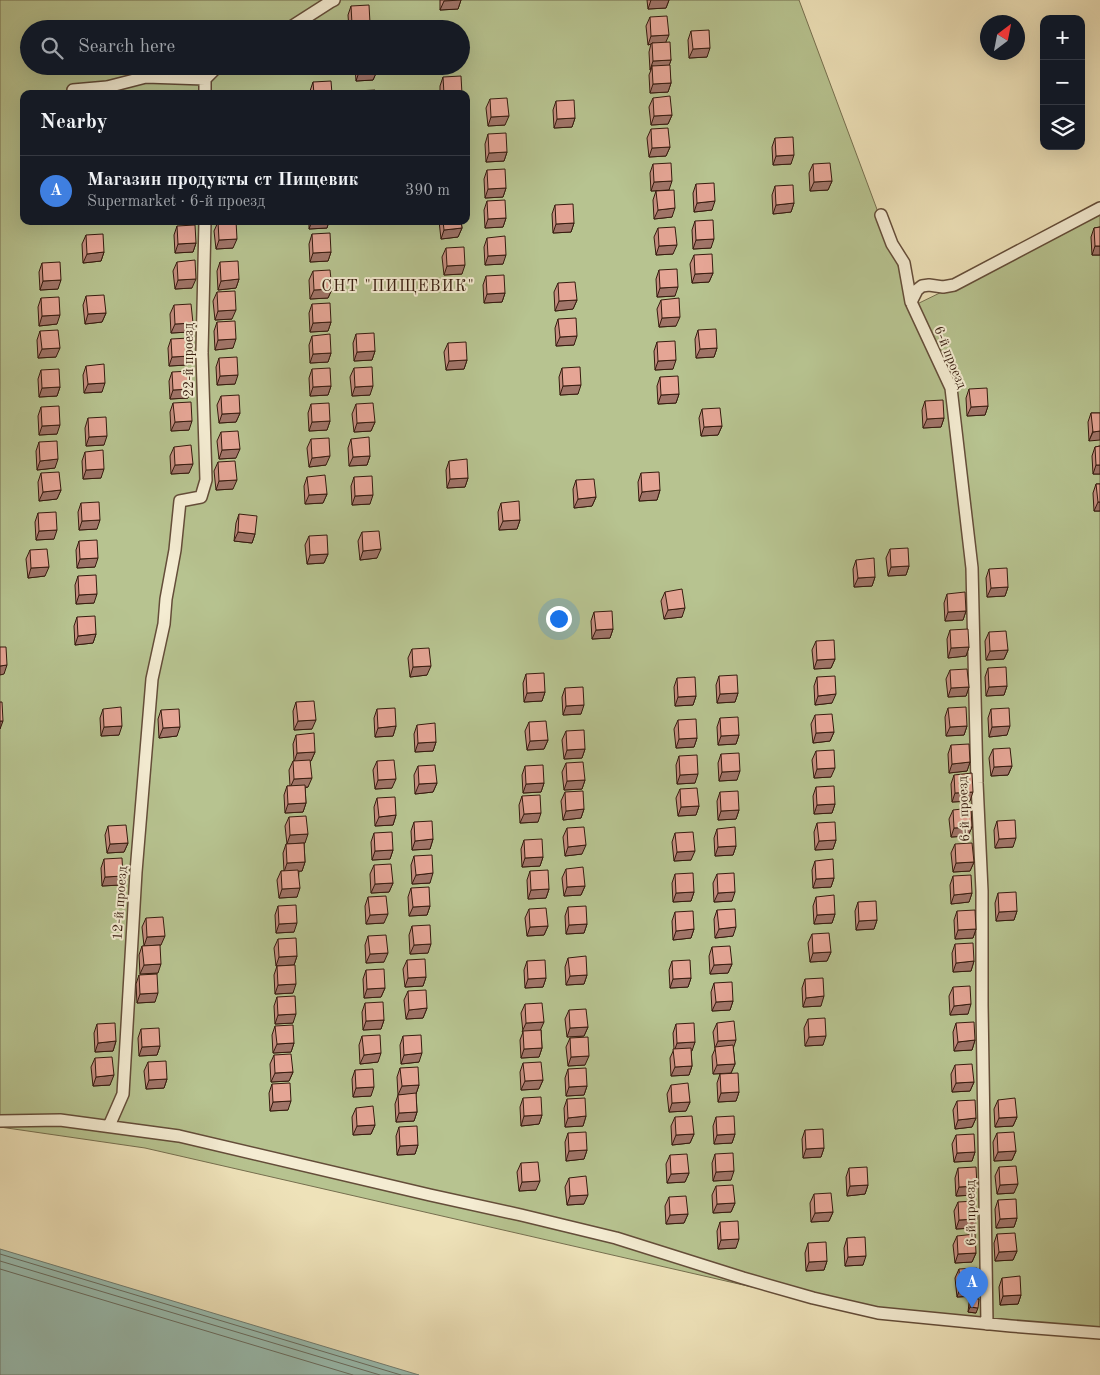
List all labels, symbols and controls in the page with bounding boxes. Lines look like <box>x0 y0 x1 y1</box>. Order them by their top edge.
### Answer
north arrow <box>980 15 1025 60</box>
map controls <box>1040 15 1085 150</box>
button: + <box>1040 15 1085 60</box>
search box <box>20 20 470 75</box>
icon: search <box>38 34 66 62</box>
text: Search here <box>78 38 175 57</box>
button: − <box>1040 60 1085 105</box>
button: layers <box>1040 105 1085 150</box>
text: Nearby <box>40 112 108 133</box>
text: Магазин продукты ст Пищевик <box>87 171 359 190</box>
text: A <box>50 183 62 199</box>
text: 390 m <box>405 183 450 199</box>
text: Supermarket · 6-й проезд <box>87 194 265 210</box>
district label: СНТ "ПИЩЕВИК" <box>321 279 475 295</box>
street label: 22-й проезд <box>182 323 196 397</box>
street label: 6-й проезд <box>931 324 969 391</box>
your location <box>546 606 572 632</box>
street label: 6-й проезд <box>956 776 972 842</box>
street label: 12-й проезд <box>110 865 130 941</box>
street label: 6-й проезд <box>963 1180 979 1246</box>
pin: A <box>956 1267 988 1308</box>

